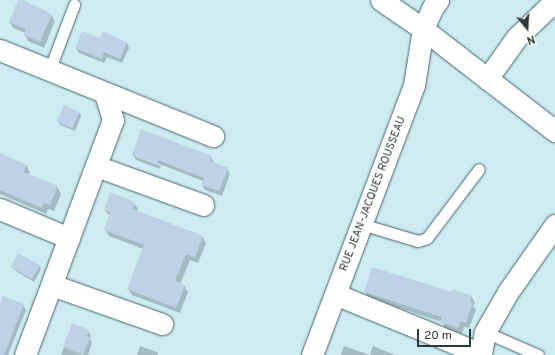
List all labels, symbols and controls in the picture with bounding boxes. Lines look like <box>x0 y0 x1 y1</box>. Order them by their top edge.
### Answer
north arrow <box>507 8 547 48</box>
text: N <box>525 32 537 47</box>
street label: RUE JEAN-JACQUES ROUSSEAU <box>337 115 409 273</box>
scale bar <box>419 321 473 347</box>
text: 20 m <box>424 328 452 344</box>

